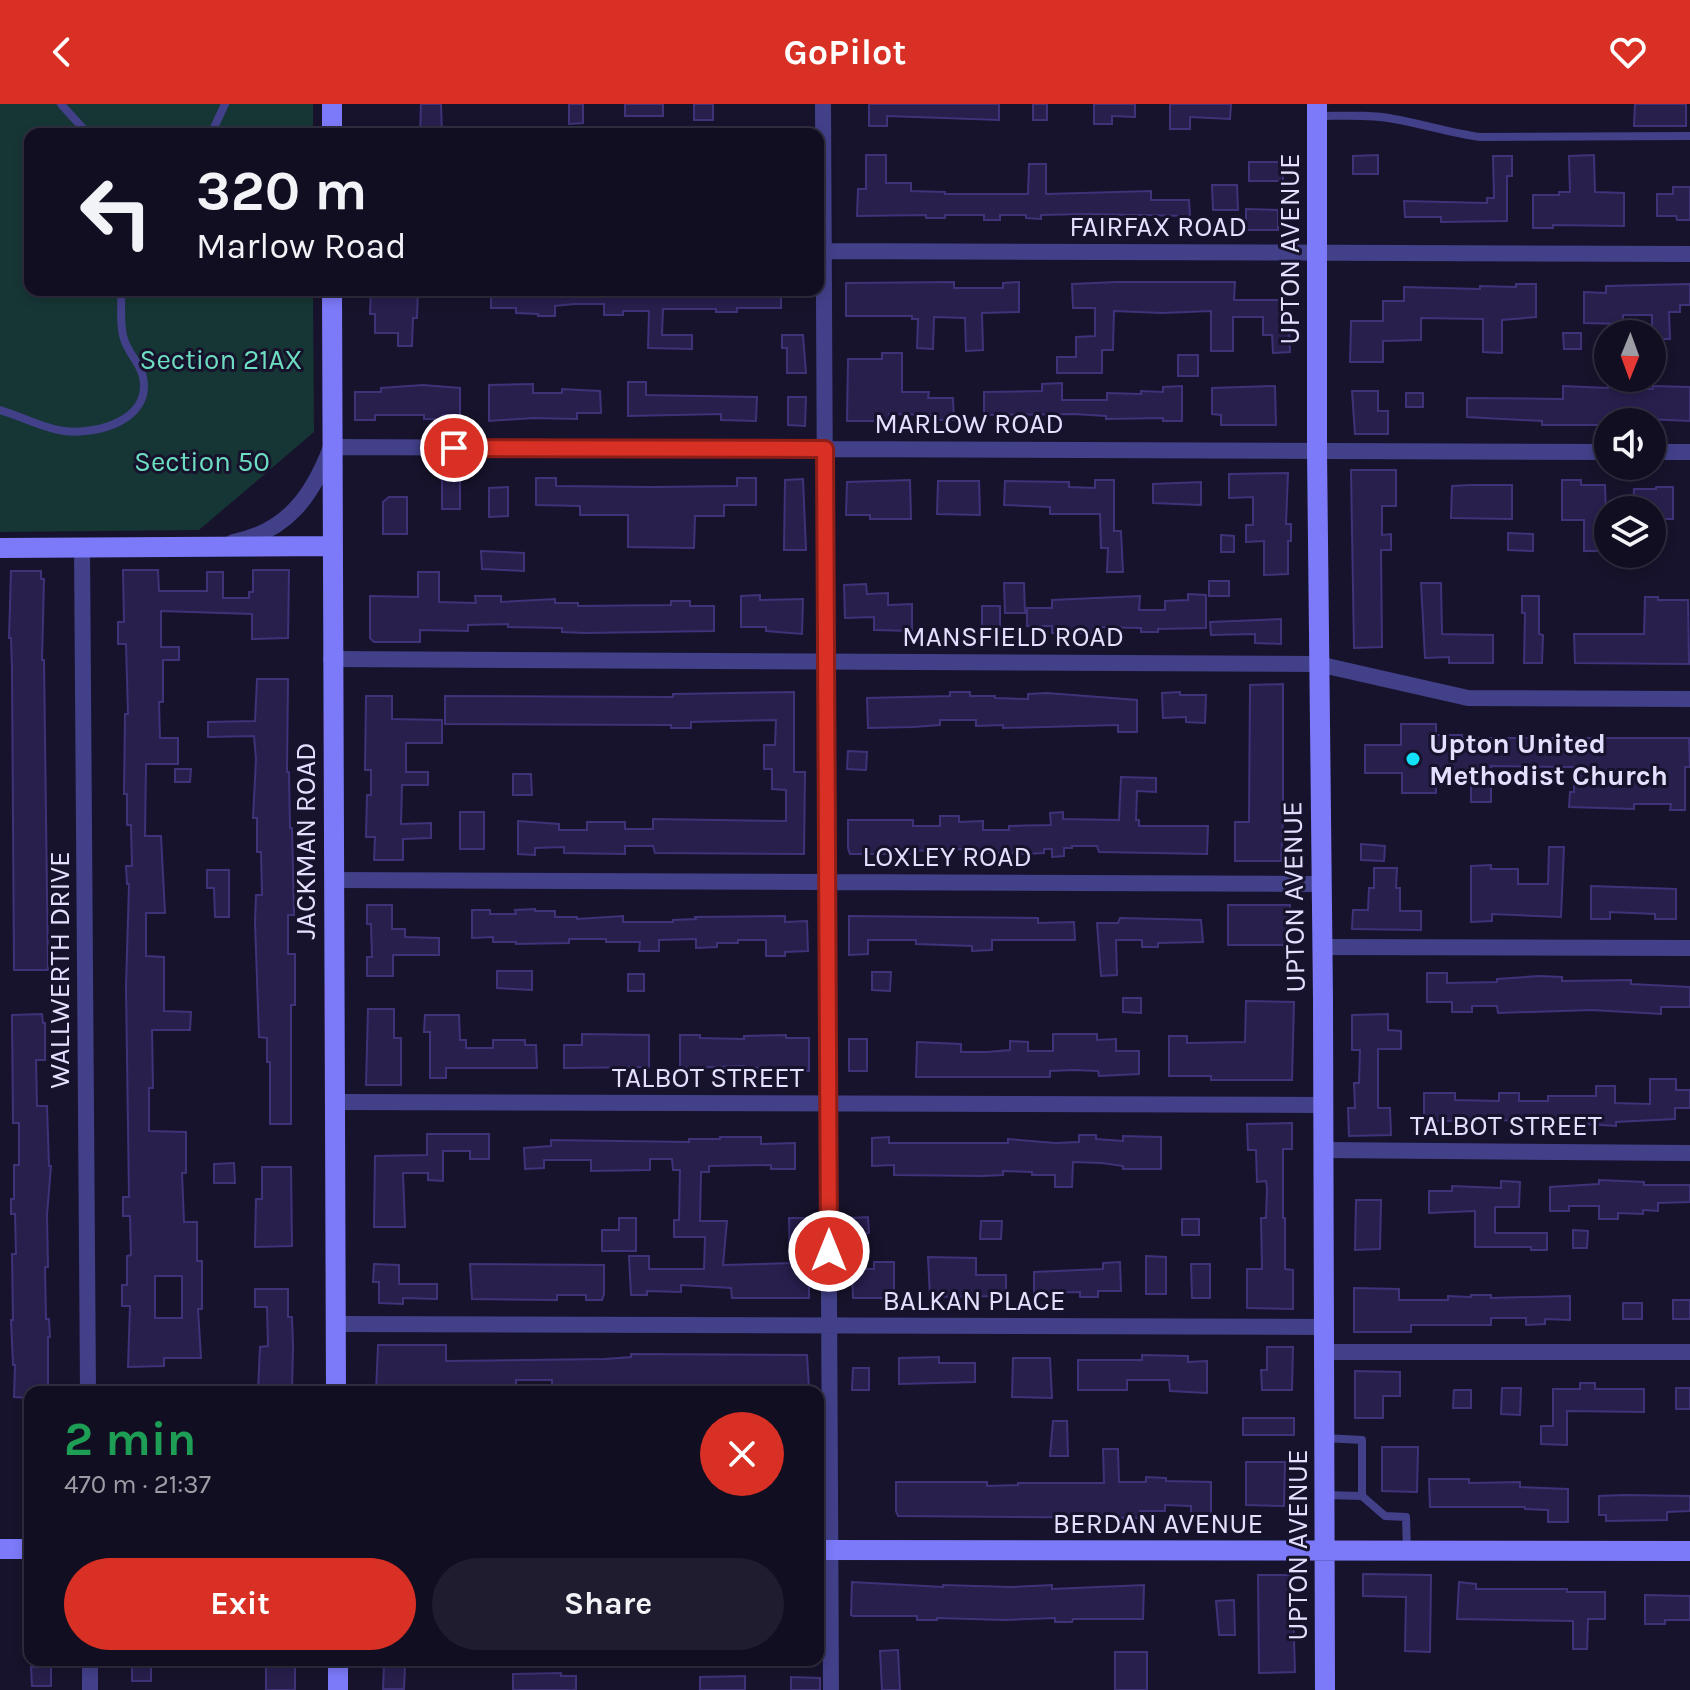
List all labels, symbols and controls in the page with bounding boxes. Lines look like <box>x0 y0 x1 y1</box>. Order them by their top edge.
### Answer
icon: back <box>40 30 84 74</box>
icon: heart <box>1606 30 1650 74</box>
text: GoPilot <box>784 31 907 73</box>
street label: UPTON AVENUE <box>1273 153 1306 345</box>
text: 320 m <box>196 158 367 223</box>
icon: left <box>64 160 168 264</box>
street label: FAIRFAX ROAD <box>1069 210 1247 243</box>
text: Marlow Road <box>196 225 407 267</box>
north arrow <box>1594 320 1666 392</box>
map controls <box>1594 320 1666 568</box>
park label: Section 21AX <box>139 343 303 376</box>
street label: MARLOW ROAD <box>874 407 1064 440</box>
button: sound <box>1594 408 1666 480</box>
pin <box>420 414 488 482</box>
icon: arrive <box>432 426 476 470</box>
park label: Section 50 <box>134 445 270 478</box>
button: layers <box>1594 496 1666 568</box>
street label: MANSFIELD ROAD <box>902 620 1124 653</box>
place label: Upton United Methodist Church <box>1429 727 1668 792</box>
street label: JACKMAN ROAD <box>289 743 322 939</box>
marker: Upton United Methodist Church <box>1404 750 1422 768</box>
street label: UPTON AVENUE <box>1275 801 1312 993</box>
street label: LOXLEY ROAD <box>862 840 1032 873</box>
street label: WALLWERTH DRIVE <box>43 851 76 1089</box>
street label: TALBOT STREET <box>612 1061 804 1094</box>
street label: TALBOT STREET <box>1410 1109 1602 1142</box>
position arrow <box>787 1209 871 1293</box>
street label: BALKAN PLACE <box>882 1284 1066 1317</box>
text: 2 min <box>64 1411 196 1467</box>
button: close <box>700 1412 784 1496</box>
street label: UPTON AVENUE <box>1281 1449 1314 1641</box>
text: 470 m · 21:37 <box>64 1469 211 1500</box>
street label: BERDAN AVENUE <box>1053 1507 1263 1540</box>
button: Exit <box>64 1558 416 1650</box>
button: Share <box>432 1558 784 1650</box>

